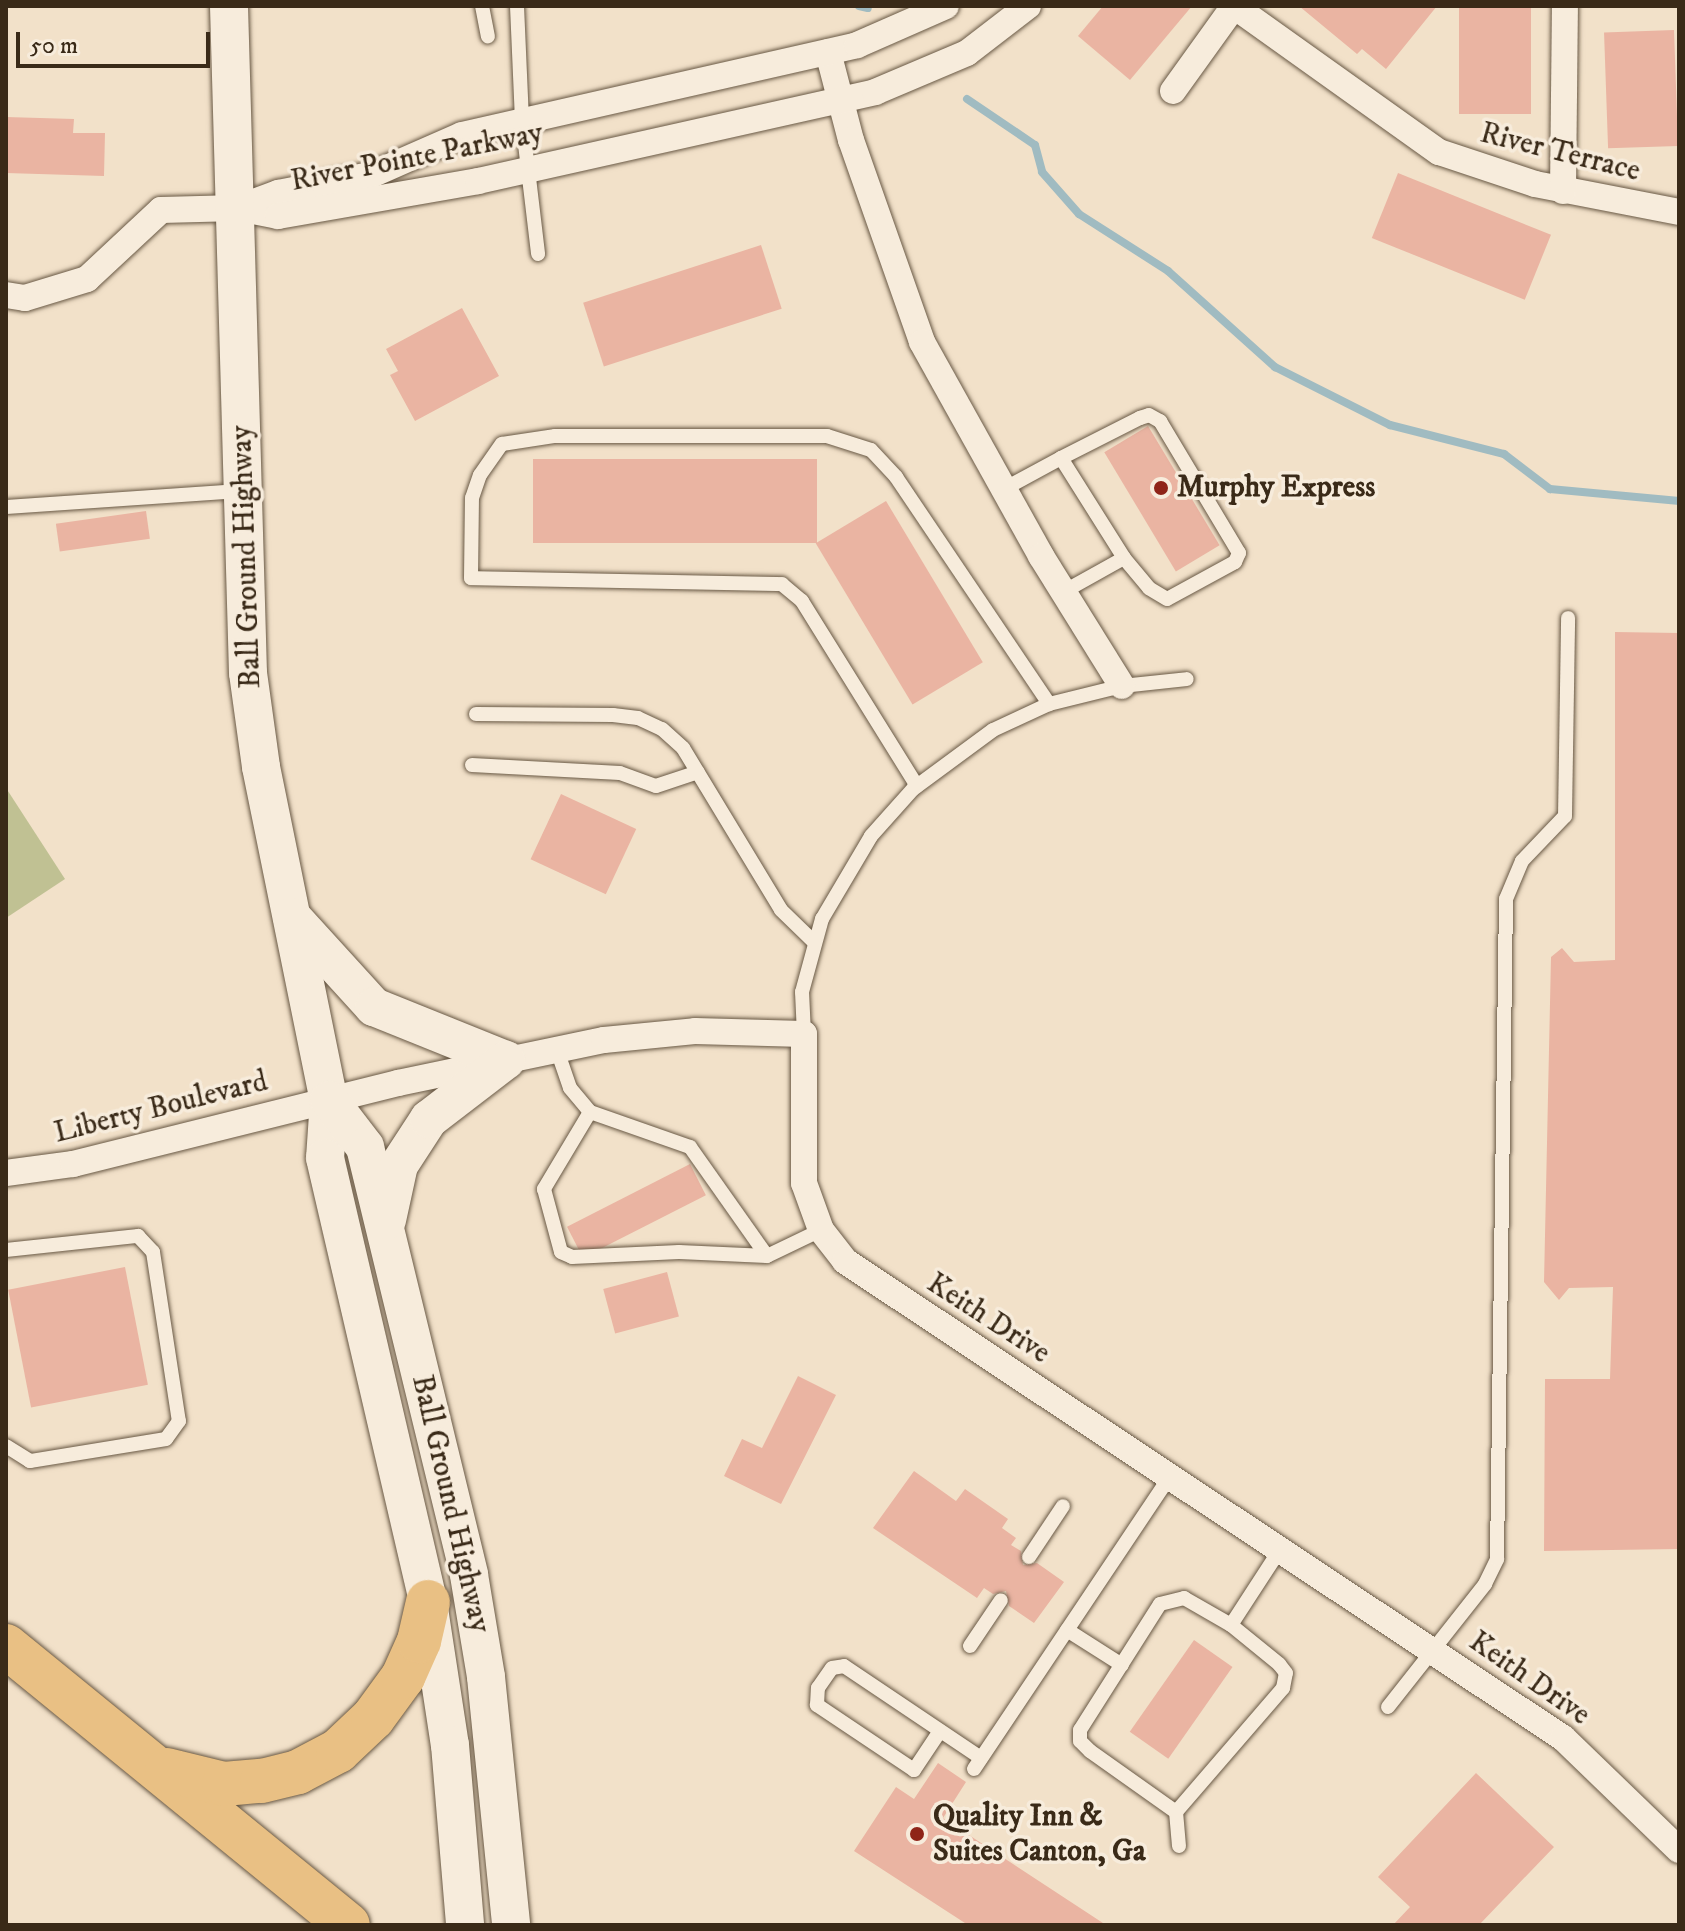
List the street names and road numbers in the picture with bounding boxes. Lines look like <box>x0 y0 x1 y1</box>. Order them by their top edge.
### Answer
street label: River Pointe Parkway <box>288 116 546 200</box>
street label: River Terrace <box>1476 116 1644 190</box>
street label: Ball Ground Highway <box>224 425 270 689</box>
street label: Liberty Boulevard <box>51 1064 271 1152</box>
street label: Keith Drive <box>920 1266 1056 1372</box>
street label: Ball Ground Highway <box>403 1372 497 1636</box>
street label: Keith Drive <box>1462 1624 1596 1734</box>

